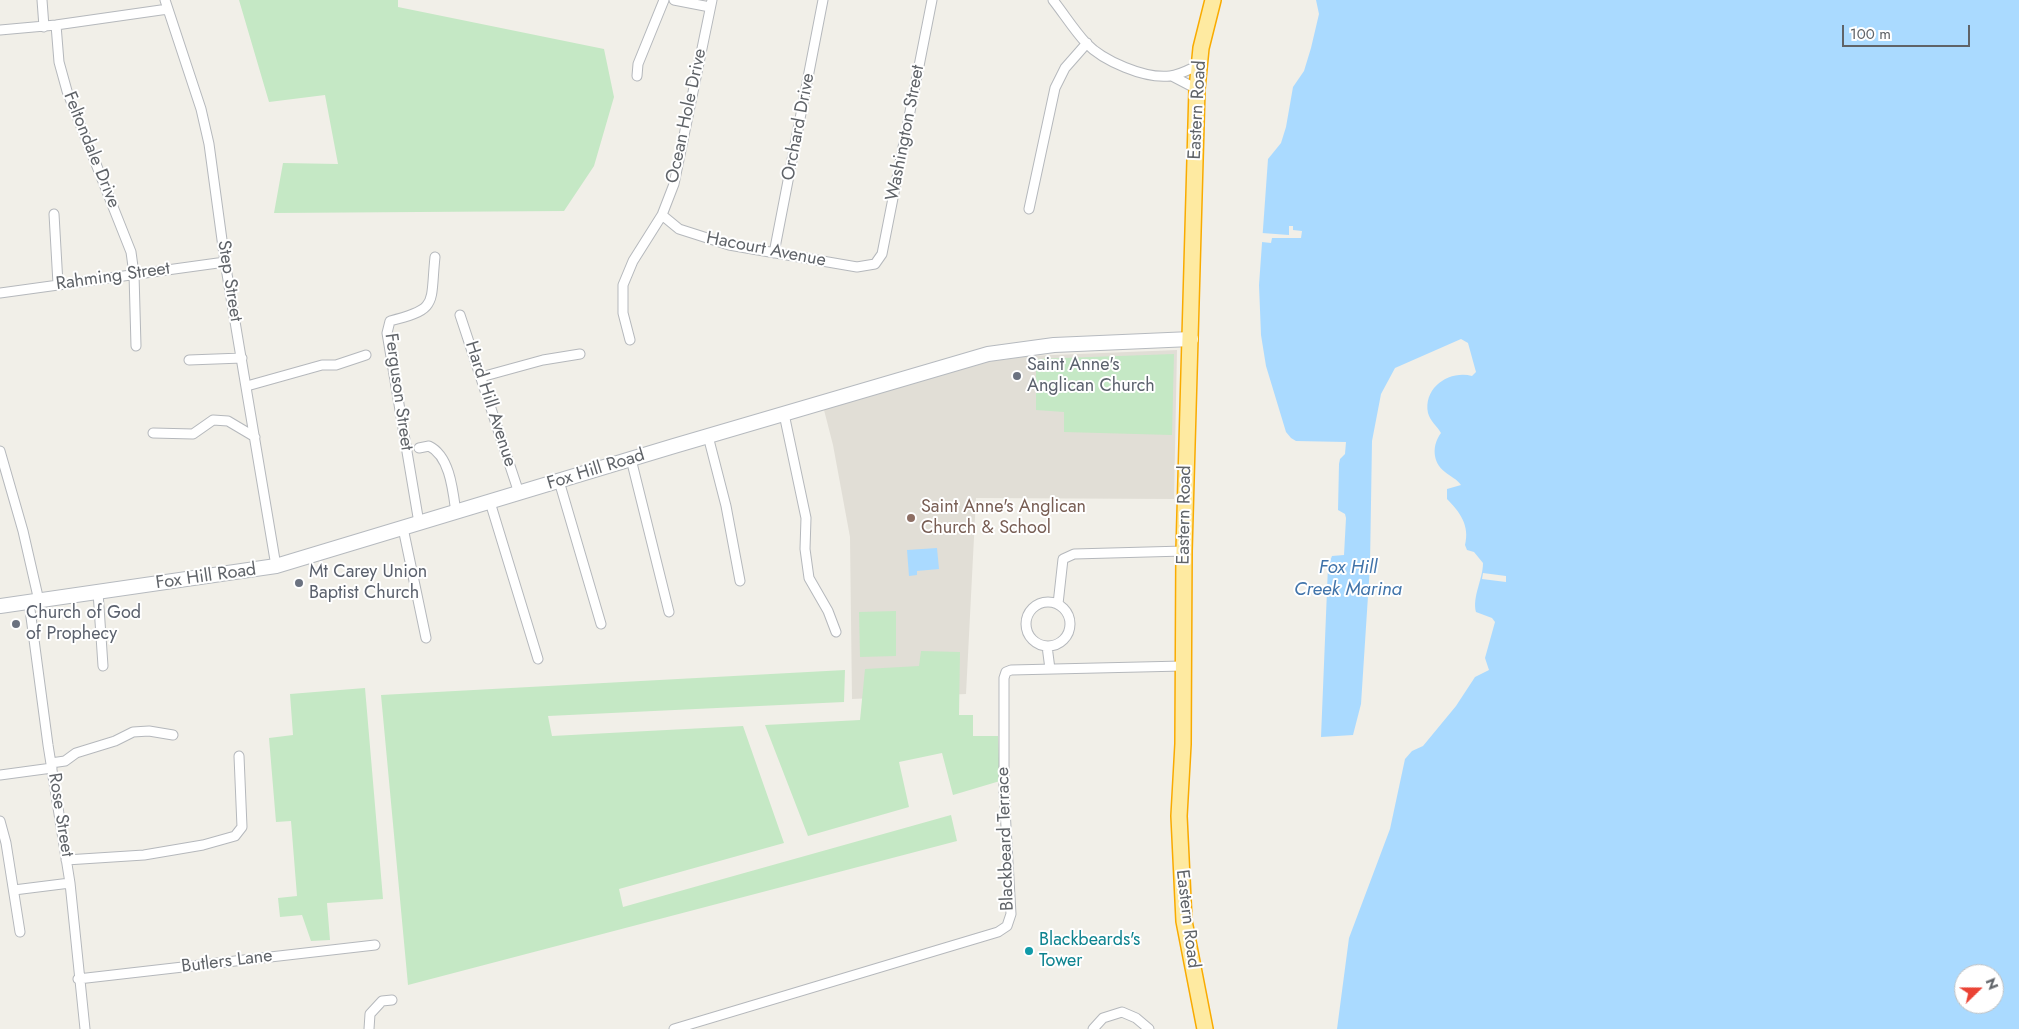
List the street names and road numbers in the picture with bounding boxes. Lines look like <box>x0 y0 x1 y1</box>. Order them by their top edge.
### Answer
street label: Ocean Hole Drive <box>662 47 712 185</box>
street label: Eastern Road <box>1185 60 1211 160</box>
street label: Washington Street <box>882 63 930 203</box>
street label: Orchard Drive <box>778 72 820 182</box>
street label: Feltondale Drive <box>58 89 124 211</box>
street label: Hacourt Avenue <box>704 228 828 272</box>
street label: Step Street <box>212 239 246 323</box>
street label: Rahming Street <box>55 258 171 296</box>
street label: Ferguson Street <box>379 332 417 452</box>
street label: Hard Hill Avenue <box>460 339 520 469</box>
street label: Fox Hill Road <box>545 445 647 495</box>
street label: Eastern Road <box>1173 465 1197 565</box>
street label: Fox Hill Road <box>154 559 258 595</box>
street label: Blackbeard Terrace <box>993 767 1019 911</box>
street label: Rose Street <box>43 771 77 859</box>
street label: Eastern Road <box>1170 868 1204 970</box>
street label: Butlers Lane <box>180 946 274 978</box>

